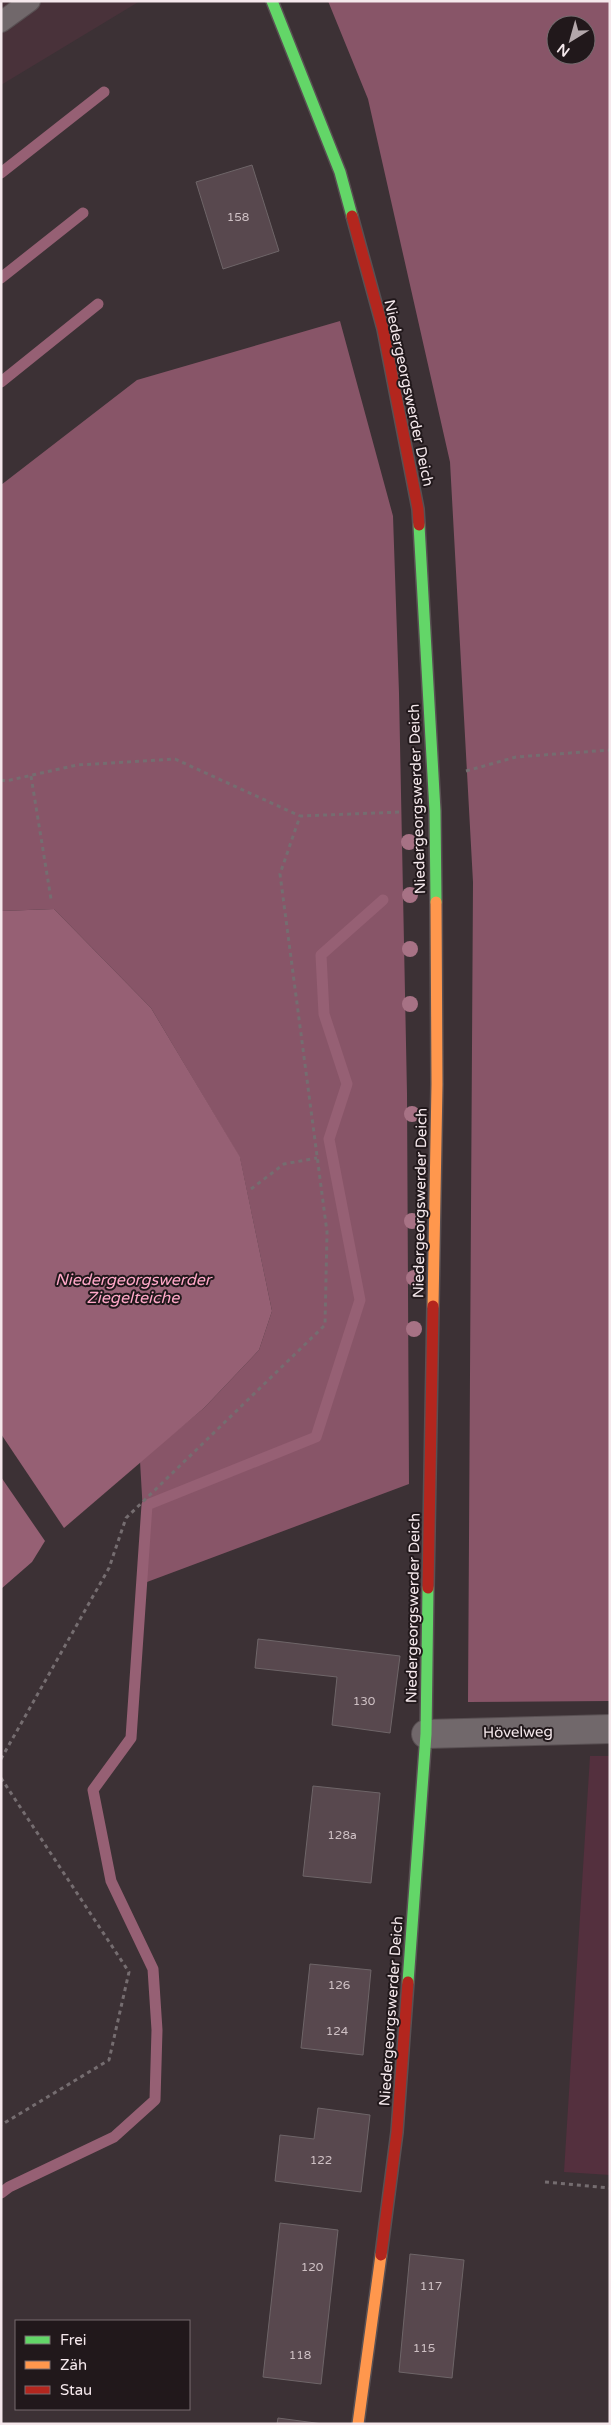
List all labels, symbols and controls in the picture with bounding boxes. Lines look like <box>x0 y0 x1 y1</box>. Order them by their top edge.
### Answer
north arrow <box>546 15 596 65</box>
text: N <box>554 40 573 60</box>
house number: 158 <box>227 210 249 224</box>
street label: Niedergeorgswerder Deich <box>380 298 438 488</box>
street label: Niedergeorgswerder Deich <box>405 703 429 895</box>
street label: Niedergeorgswerder Deich <box>409 1108 431 1298</box>
water label: Niedergeorgswerder Ziegelteiche <box>55 1270 213 1308</box>
street label: Niedergeorgswerder Deich <box>402 1513 424 1703</box>
house number: 130 <box>353 1694 376 1708</box>
street label: Hövelweg <box>483 1722 553 1742</box>
house number: 128a <box>327 1828 357 1842</box>
street label: Niedergeorgswerder Deich <box>375 1915 407 2107</box>
house number: 126 <box>328 1978 350 1992</box>
house number: 124 <box>326 2024 349 2038</box>
house number: 122 <box>310 2153 332 2167</box>
house number: 120 <box>301 2260 324 2274</box>
house number: 117 <box>420 2279 442 2293</box>
legend <box>15 2320 190 2410</box>
text: Frei <box>60 2331 86 2349</box>
house number: 115 <box>413 2341 435 2355</box>
house number: 118 <box>289 2348 311 2362</box>
text: Zäh <box>60 2356 87 2374</box>
text: Stau <box>60 2381 92 2399</box>

